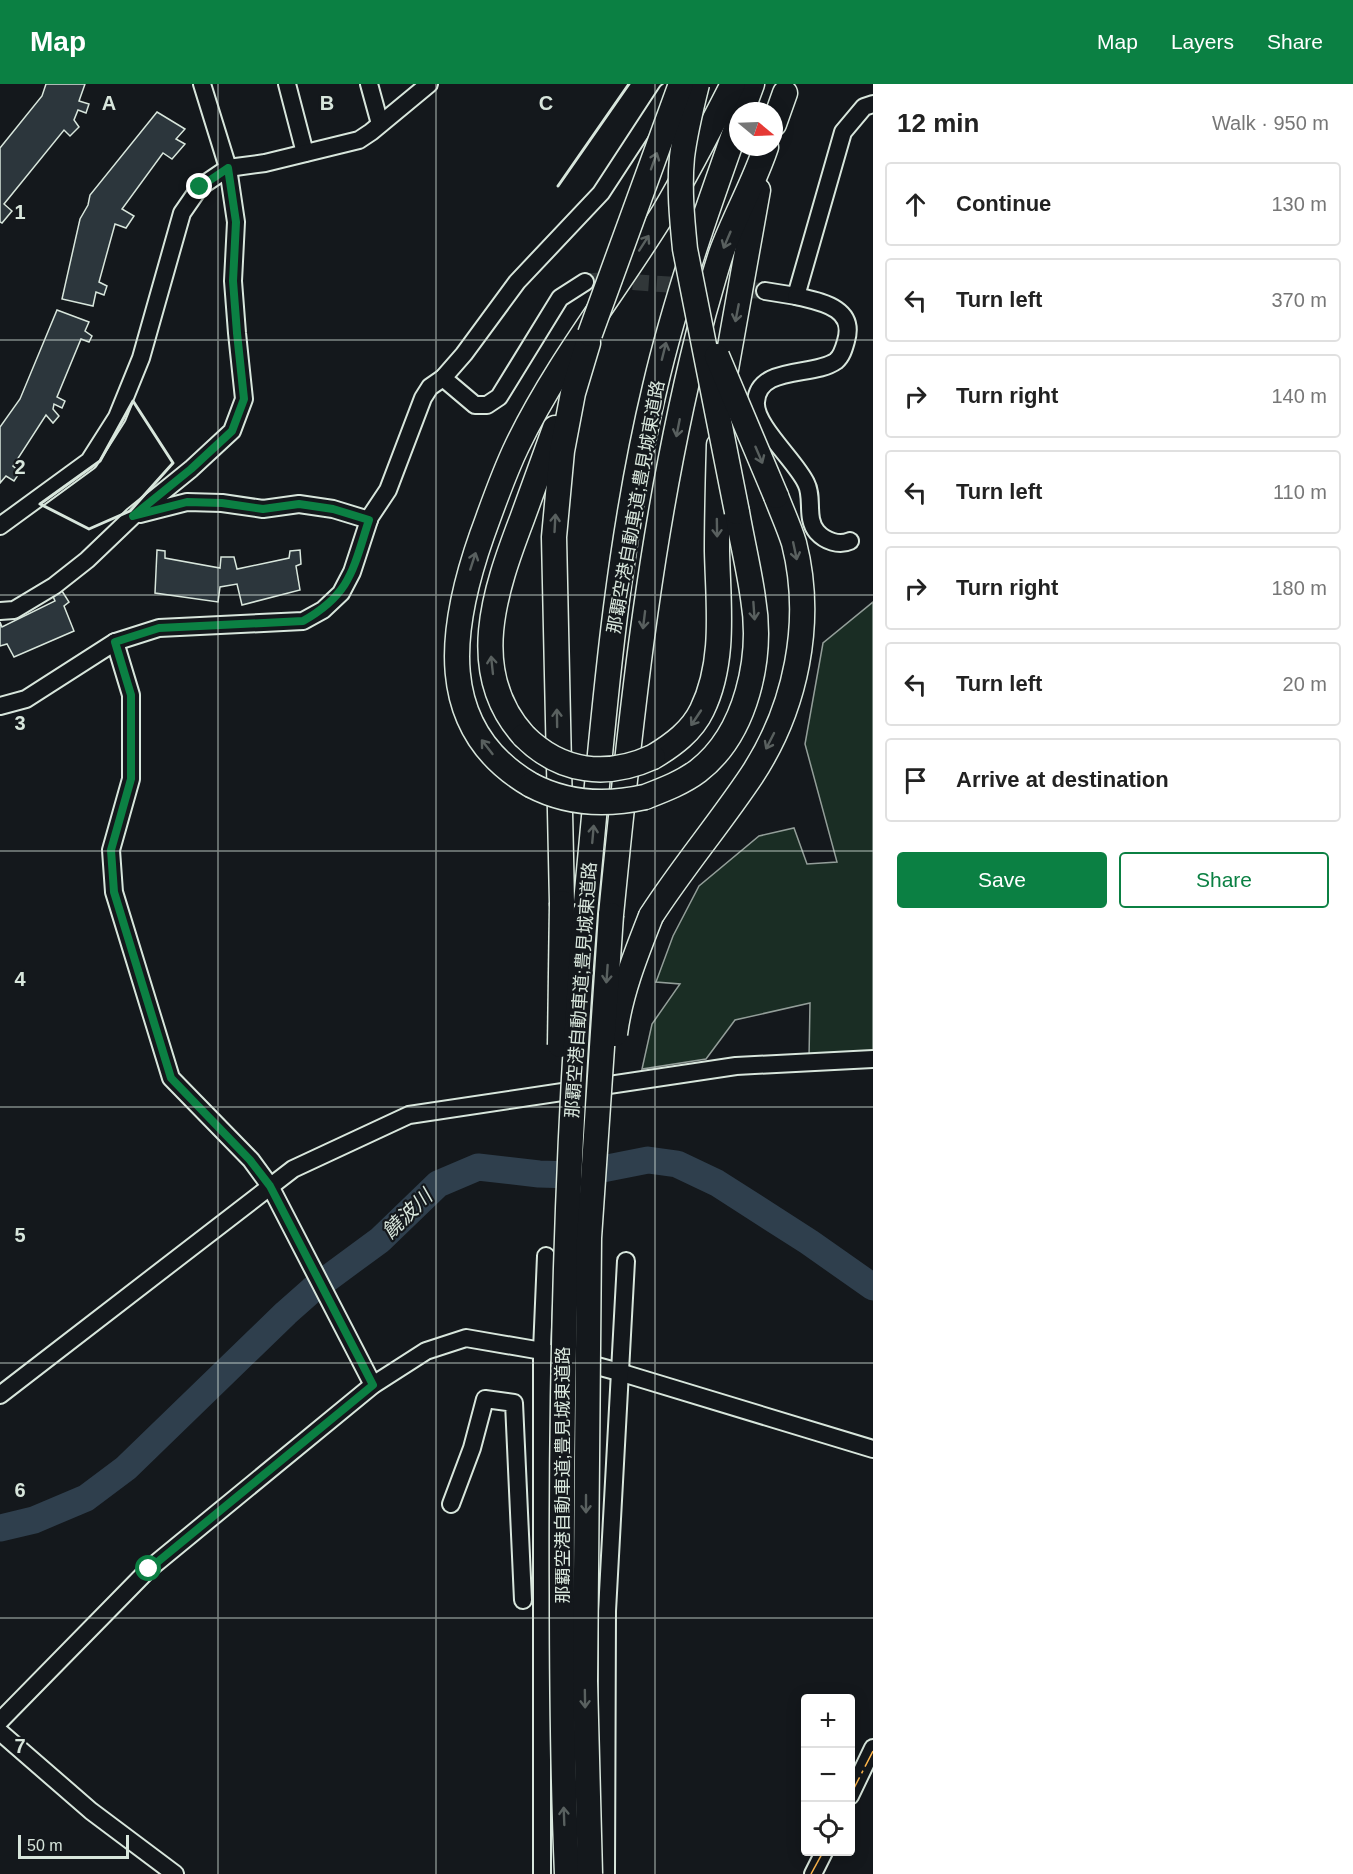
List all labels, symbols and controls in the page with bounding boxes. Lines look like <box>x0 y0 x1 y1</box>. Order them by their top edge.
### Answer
text: Map <box>30 26 86 57</box>
text: Map <box>1097 30 1138 53</box>
text: Layers <box>1171 30 1234 53</box>
text: Share <box>1267 30 1323 53</box>
text: A <box>102 92 116 114</box>
text: B <box>320 92 334 114</box>
text: C <box>539 92 553 114</box>
north arrow <box>729 102 783 156</box>
text: 12 min <box>897 108 979 138</box>
text: Walk · 950 m <box>1212 112 1329 134</box>
one-way arrow <box>649 152 660 171</box>
route end <box>186 173 212 199</box>
icon: ahead <box>899 188 932 221</box>
text: Continue <box>956 191 1051 216</box>
text: 130 m <box>1271 193 1327 215</box>
text: 1 <box>14 201 26 223</box>
one-way arrow <box>721 230 733 248</box>
one-way arrow <box>638 235 650 251</box>
icon: left <box>899 284 932 317</box>
text: Turn left <box>956 287 1042 312</box>
text: 370 m <box>1271 289 1327 311</box>
one-way arrow <box>731 303 742 323</box>
one-way arrow <box>659 341 671 360</box>
street label: 那覇空港自動車道;豊見城東道路 <box>604 379 668 635</box>
icon: right <box>899 380 932 413</box>
text: Turn right <box>956 383 1058 408</box>
text: 140 m <box>1271 385 1327 407</box>
one-way arrow <box>672 418 683 437</box>
one-way arrow <box>753 445 765 463</box>
text: 2 <box>14 456 26 478</box>
icon: left <box>899 476 932 509</box>
text: Turn left <box>956 479 1042 504</box>
text: 110 m <box>1273 481 1327 503</box>
one-way arrow <box>550 514 561 534</box>
one-way arrow <box>711 517 723 537</box>
one-way arrow <box>790 541 801 561</box>
one-way arrow <box>468 552 479 571</box>
icon: right <box>899 572 932 605</box>
text: Turn right <box>956 575 1058 600</box>
text: 180 m <box>1271 577 1327 599</box>
one-way arrow <box>749 600 760 620</box>
one-way arrow <box>639 610 650 629</box>
one-way arrow <box>486 656 497 676</box>
icon: left <box>899 668 932 701</box>
text: Turn left <box>956 671 1042 696</box>
text: 20 m <box>1283 673 1327 695</box>
one-way arrow <box>552 709 563 729</box>
one-way arrow <box>690 710 702 726</box>
text: 3 <box>14 712 26 734</box>
one-way arrow <box>764 731 776 749</box>
one-way arrow <box>480 739 493 755</box>
icon: arrive <box>899 764 932 797</box>
text: Arrive at destination <box>956 767 1169 792</box>
one-way arrow <box>588 824 599 844</box>
button: Save <box>897 852 1107 908</box>
button: Share <box>1119 852 1329 908</box>
street label: 那覇空港自動車道;豊見城東道路 <box>562 861 600 1119</box>
one-way arrow <box>601 963 612 983</box>
text: 4 <box>14 968 26 990</box>
water label: 饒波川 <box>378 1184 438 1243</box>
text: 5 <box>14 1224 26 1246</box>
street label: 那覇空港自動車道;豊見城東道路 <box>553 1347 573 1604</box>
text: 6 <box>14 1479 26 1501</box>
one-way arrow <box>580 1493 592 1513</box>
route start <box>135 1555 161 1581</box>
one-way arrow <box>580 1688 591 1708</box>
map controls <box>801 1694 855 1856</box>
button: + <box>801 1694 855 1748</box>
text: 7 <box>14 1735 26 1757</box>
button: − <box>801 1748 855 1802</box>
button: locate <box>801 1802 855 1856</box>
one-way arrow <box>559 1806 570 1826</box>
scale bar <box>18 1832 129 1860</box>
text: 50 m <box>27 1837 63 1854</box>

